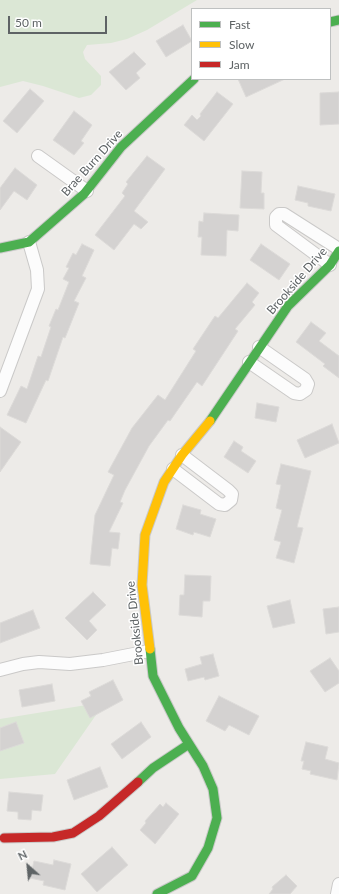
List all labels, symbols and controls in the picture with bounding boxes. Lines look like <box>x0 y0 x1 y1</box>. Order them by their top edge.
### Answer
scale bar <box>10 8 109 34</box>
legend <box>191 8 331 80</box>
text: 50 m <box>15 15 42 30</box>
text: Fast <box>229 17 250 32</box>
text: Slow <box>229 37 254 52</box>
text: Jam <box>229 57 250 72</box>
street label: Brae Burn Drive <box>58 127 126 199</box>
street label: Brookside Drive <box>264 244 330 318</box>
street label: Brookside Drive <box>123 580 147 666</box>
north arrow <box>8 846 48 886</box>
text: N <box>16 847 29 863</box>

